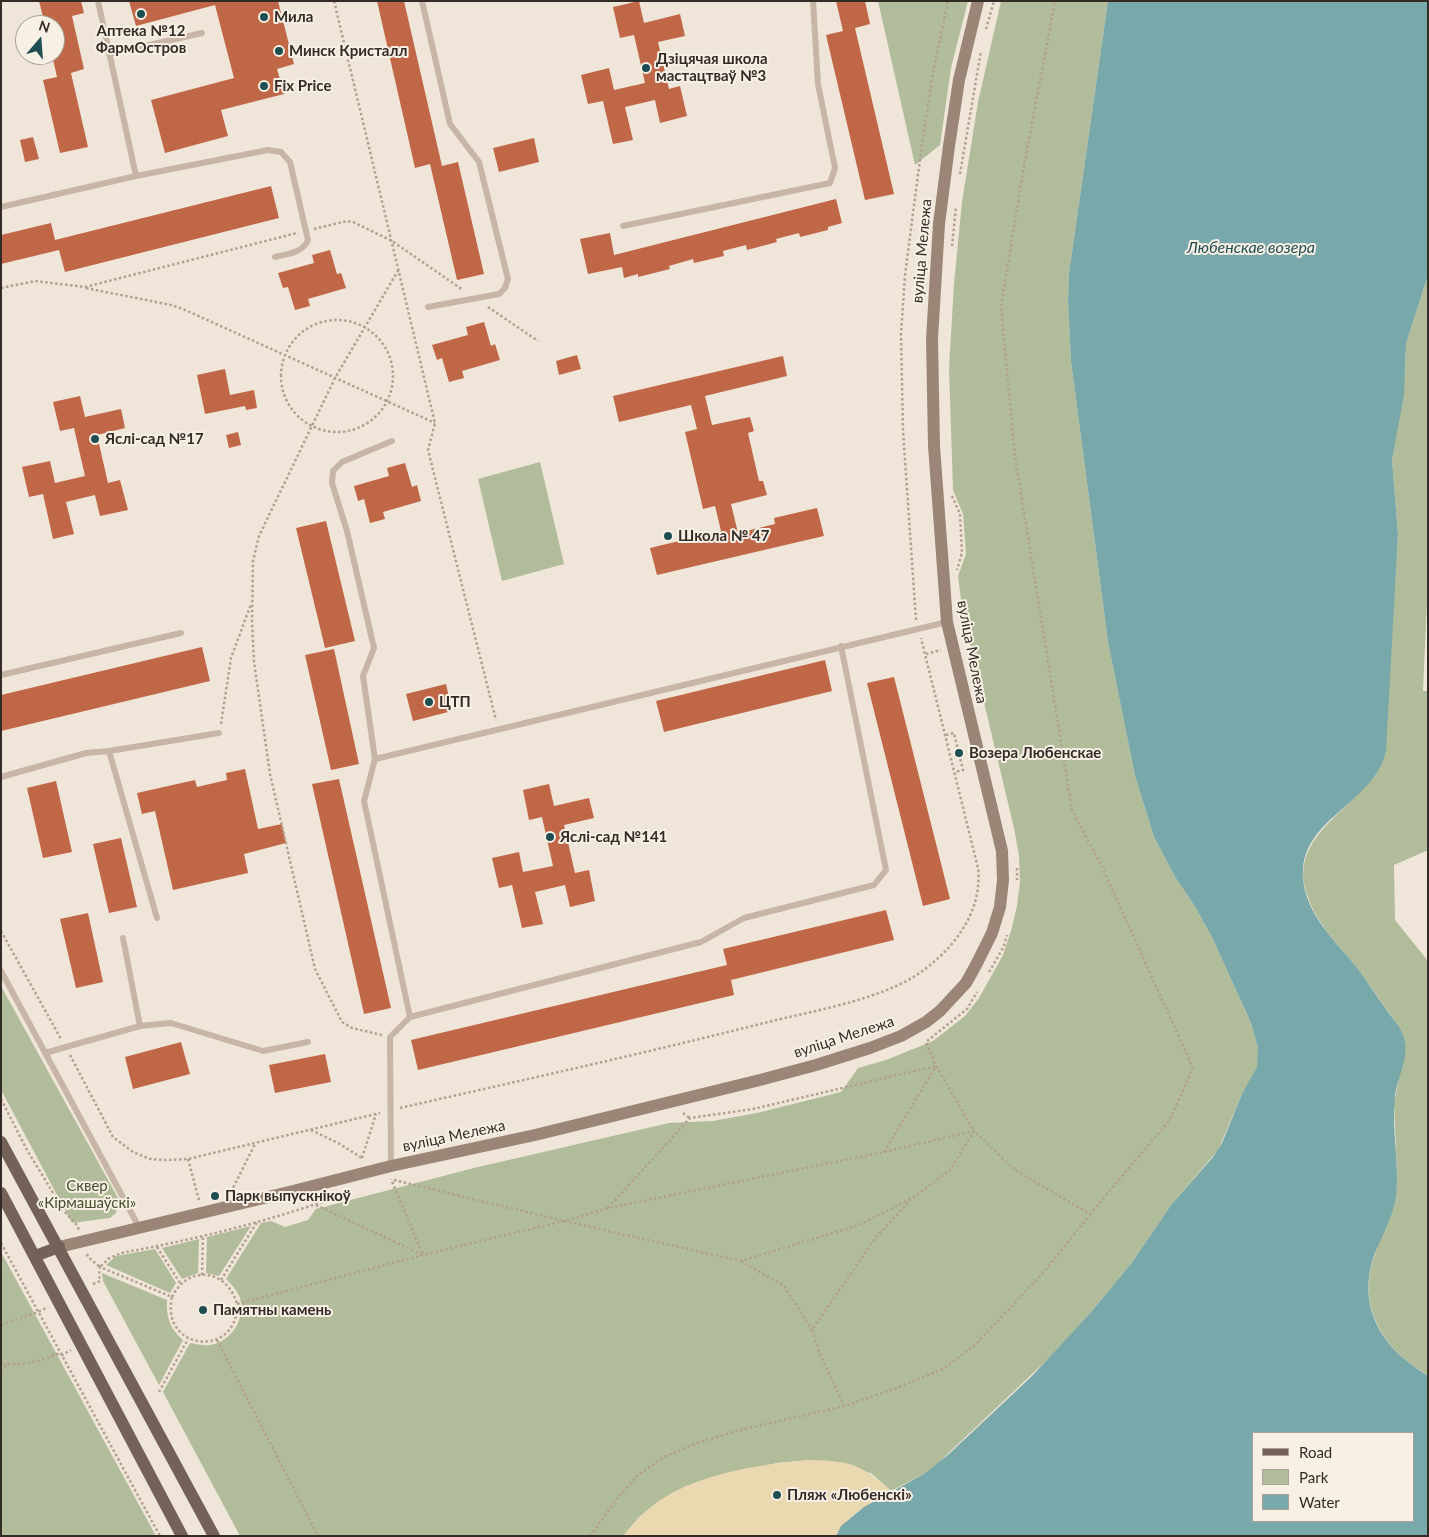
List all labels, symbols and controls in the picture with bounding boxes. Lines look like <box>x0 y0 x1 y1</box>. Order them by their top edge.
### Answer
marker: Аптека №12 ФармОстров <box>135 8 147 20</box>
place label: Мила <box>274 8 313 26</box>
marker: Мила <box>258 11 270 23</box>
north arrow <box>15 15 65 65</box>
text: N <box>37 16 52 36</box>
place label: Аптека №12 ФармОстров <box>96 22 186 57</box>
place label: Минск Кристалл <box>289 42 407 60</box>
marker: Минск Кристалл <box>273 45 285 57</box>
place label: Дзіцячая школа мастацтваў №3 <box>656 50 768 85</box>
marker: Дзіцячая школа мастацтваў №3 <box>640 62 652 74</box>
place label: Fix Price <box>274 77 331 95</box>
marker: Fix Price <box>258 80 270 92</box>
street label: вуліца Мележа <box>908 198 936 304</box>
water label: Любенскае возера <box>1187 238 1315 258</box>
place label: Яслі-сад №17 <box>105 430 204 448</box>
marker: Яслі-сад №17 <box>89 433 101 445</box>
place label: Школа № 47 <box>678 527 769 545</box>
marker: Школа № 47 <box>662 530 674 542</box>
street label: вуліца Мележа <box>953 599 991 705</box>
place label: ЦТП <box>439 693 471 711</box>
marker: ЦТП <box>423 696 435 708</box>
place label: Возера Любенскае <box>969 744 1101 762</box>
marker: Возера Любенскае <box>953 747 965 759</box>
place label: Яслі-сад №141 <box>560 828 667 846</box>
marker: Яслі-сад №141 <box>544 831 556 843</box>
street label: вуліца Мележа <box>792 1012 896 1062</box>
street label: вуліца Мележа <box>401 1116 507 1156</box>
park label: Сквер «Кірмашаўскі» <box>38 1177 136 1212</box>
place label: Парк выпускнікоў <box>225 1187 351 1205</box>
marker: Парк выпускнікоў <box>209 1190 221 1202</box>
place label: Памятны камень <box>213 1301 331 1319</box>
marker: Памятны камень <box>197 1304 209 1316</box>
legend <box>1252 1432 1414 1522</box>
text: Road <box>1299 1443 1332 1461</box>
text: Park <box>1299 1468 1328 1486</box>
place label: Пляж «Любенскі» <box>787 1486 912 1504</box>
marker: Пляж «Любенскі» <box>771 1489 783 1501</box>
text: Water <box>1299 1493 1340 1511</box>

